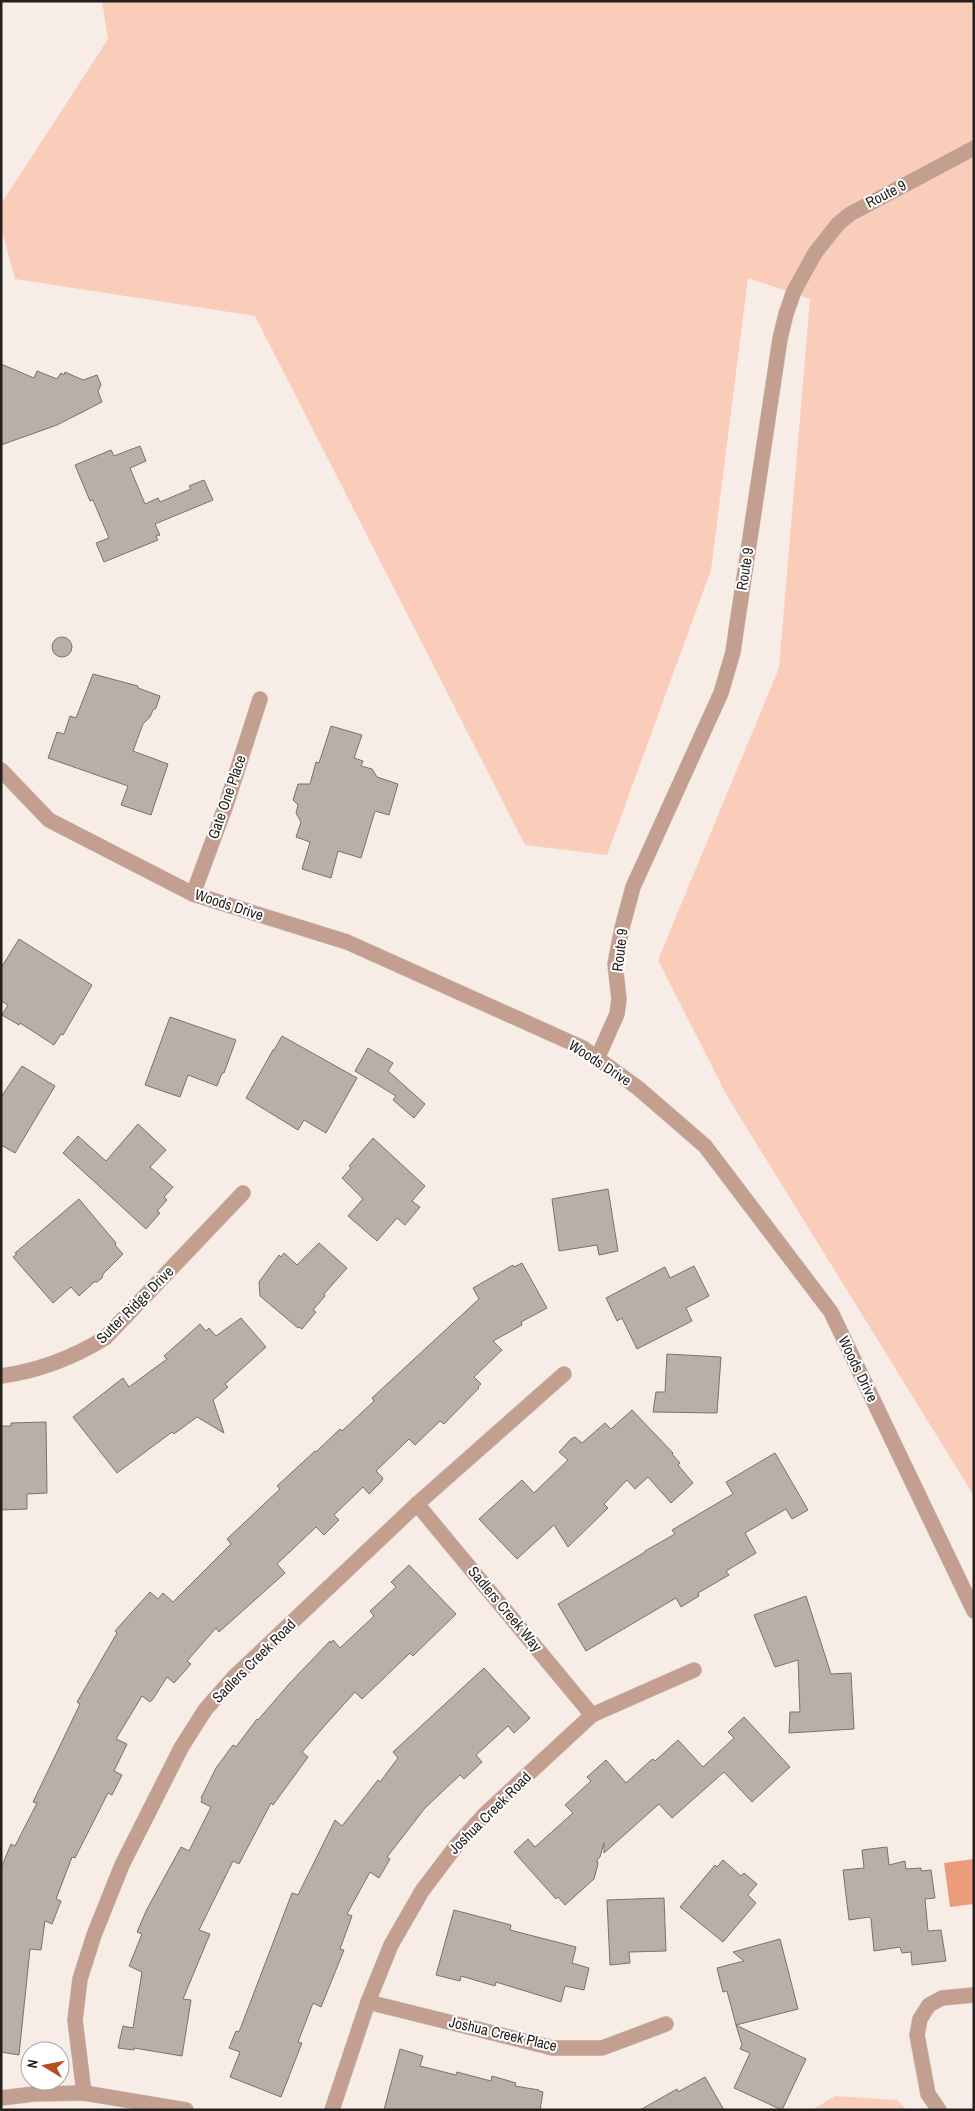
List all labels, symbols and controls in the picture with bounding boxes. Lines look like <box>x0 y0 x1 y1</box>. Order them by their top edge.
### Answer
street label: Route 9 <box>862 174 910 213</box>
street label: Route 9 <box>731 546 758 592</box>
street label: Gate One Place <box>202 752 251 842</box>
street label: Woods Drive <box>192 884 266 926</box>
street label: Route 9 <box>606 927 633 973</box>
street label: Woods Drive <box>565 1034 636 1091</box>
street label: Sutter Ridge Drive <box>91 1261 178 1348</box>
street label: Woods Drive <box>833 1332 883 1405</box>
street label: Sadlers Creek Way <box>463 1562 548 1656</box>
street label: Sadlers Creek Road <box>207 1614 300 1707</box>
street label: Joshua Creek Road <box>444 1767 536 1859</box>
street label: Joshua Creek Place <box>447 2011 559 2056</box>
north arrow <box>20 2041 70 2091</box>
text: N <box>23 2058 42 2069</box>

